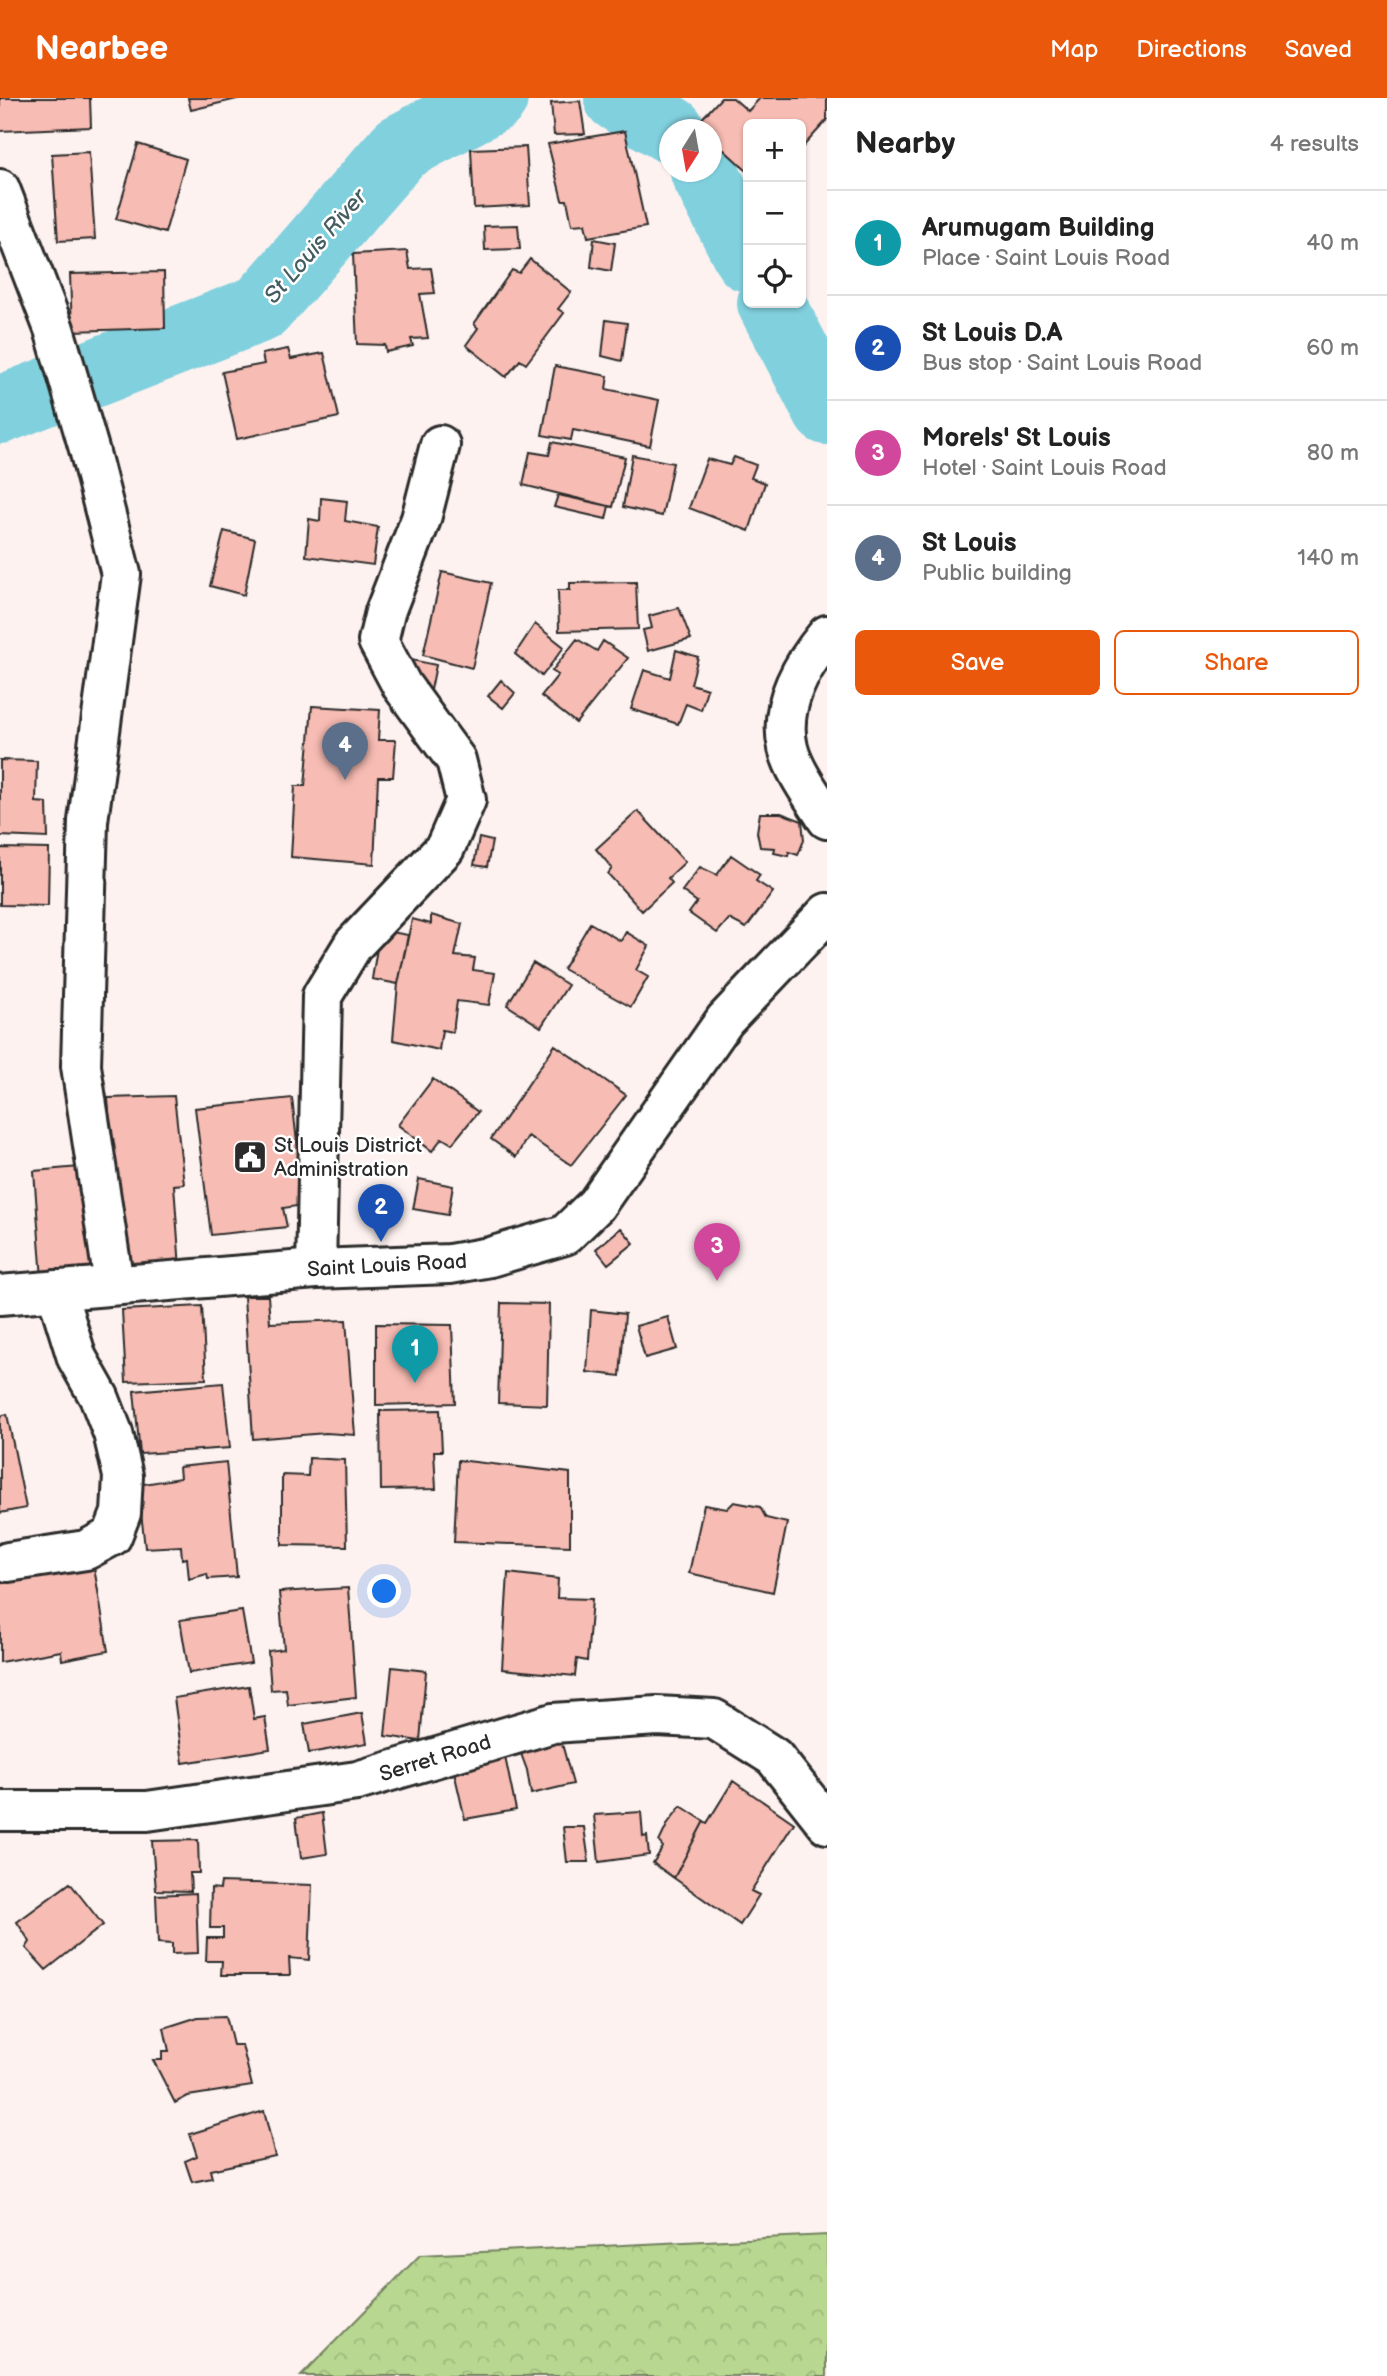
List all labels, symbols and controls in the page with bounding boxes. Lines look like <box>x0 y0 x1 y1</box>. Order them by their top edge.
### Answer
text: Nearbee <box>35 29 168 69</box>
text: Map <box>1050 35 1098 64</box>
text: Directions <box>1136 35 1247 64</box>
text: Saved <box>1285 35 1352 64</box>
north arrow <box>659 119 722 182</box>
map controls <box>743 119 806 308</box>
button: + <box>743 119 806 182</box>
text: Nearby <box>855 126 955 162</box>
text: 4 results <box>1270 130 1359 158</box>
water label: St Louis River <box>258 182 374 310</box>
button: − <box>743 182 806 245</box>
text: Arumugam Building <box>922 213 1155 244</box>
text: 1 <box>873 229 883 257</box>
text: 40 m <box>1306 229 1359 257</box>
text: Place · Saint Louis Road <box>922 244 1170 272</box>
button: locate <box>743 245 806 308</box>
text: St Louis D.A <box>922 318 1062 349</box>
text: 2 <box>871 334 885 362</box>
text: 60 m <box>1306 334 1359 362</box>
text: Bus stop · Saint Louis Road <box>922 349 1202 377</box>
text: Morels' St Louis <box>922 423 1111 454</box>
text: 3 <box>871 439 885 467</box>
text: 80 m <box>1307 439 1359 467</box>
text: Hotel · Saint Louis Road <box>922 454 1167 482</box>
text: St Louis <box>922 528 1017 559</box>
text: 4 <box>871 544 885 572</box>
text: 140 m <box>1297 544 1359 572</box>
text: Public building <box>922 559 1072 587</box>
button: Save <box>855 630 1100 695</box>
button: Share <box>1114 630 1359 695</box>
pin: 4 <box>322 722 368 780</box>
place label: St Louis District Administration <box>274 1133 422 1182</box>
public building icon: St Louis District Administration <box>231 1138 269 1176</box>
pin: 2 <box>358 1184 404 1242</box>
pin: 3 <box>694 1223 740 1281</box>
street label: Saint Louis Road <box>306 1249 468 1282</box>
pin: 1 <box>392 1325 438 1383</box>
your location <box>367 1574 401 1608</box>
street label: Serret Road <box>376 1730 494 1787</box>

